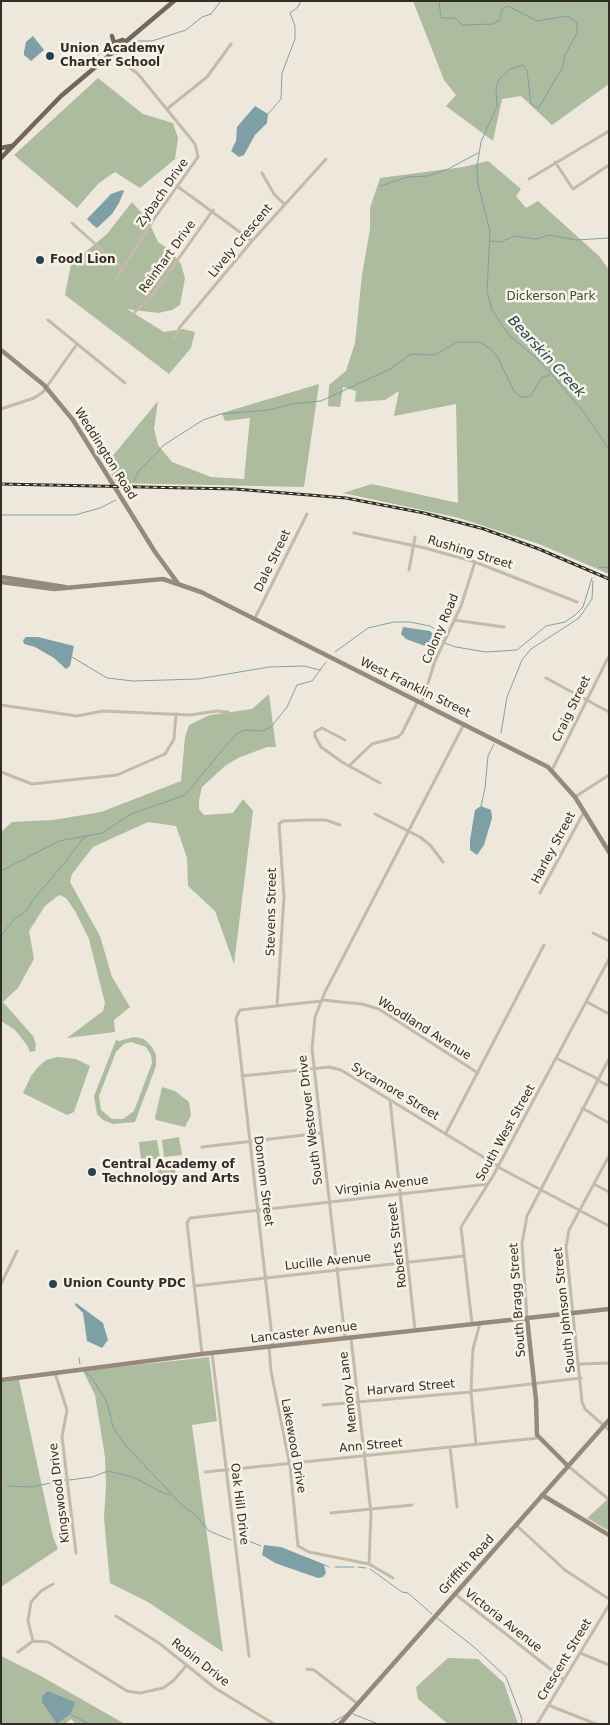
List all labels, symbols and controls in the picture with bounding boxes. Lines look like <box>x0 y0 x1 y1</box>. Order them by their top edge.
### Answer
place label: Union Academy Charter School <box>60 42 165 70</box>
marker: Union Academy Charter School <box>44 50 56 62</box>
street label: Zybach Drive <box>134 156 192 230</box>
street label: Lively Crescent <box>206 201 276 281</box>
street label: Reinhart Drive <box>137 218 199 296</box>
place label: Food Lion <box>50 253 116 267</box>
marker: Food Lion <box>34 254 46 266</box>
park label: Dickerson Park <box>507 290 595 304</box>
water label: Bearskin Creek <box>504 312 588 402</box>
street label: Weddington Road <box>71 405 139 503</box>
street label: Dale Street <box>252 527 294 595</box>
street label: Rushing Street <box>426 533 514 573</box>
street label: Colony Road <box>420 592 462 666</box>
street label: West Franklin Street <box>358 655 472 721</box>
street label: Craig Street <box>550 674 594 744</box>
street label: Harley Street <box>529 810 579 886</box>
street label: Stevens Street <box>264 868 280 956</box>
street label: Woodland Avenue <box>374 994 474 1064</box>
street label: South Westover Drive <box>296 1054 326 1186</box>
street label: Sycamore Street <box>348 1060 442 1124</box>
street label: South West Street <box>473 1082 539 1184</box>
street label: Donnom Street <box>250 1135 276 1227</box>
place label: Central Academy of Technology and Arts <box>102 1158 240 1186</box>
marker: Central Academy of Technology and Arts <box>86 1166 98 1178</box>
street label: Virginia Avenue <box>335 1173 429 1199</box>
street label: Roberts Street <box>386 1201 410 1289</box>
street label: South Bragg Street <box>507 1242 529 1358</box>
street label: South Johnson Street <box>551 1246 579 1374</box>
street label: Lucille Avenue <box>284 1250 372 1274</box>
place label: Union County PDC <box>63 1277 186 1291</box>
marker: Union County PDC <box>47 1278 59 1290</box>
street label: Lancaster Avenue <box>250 1319 358 1347</box>
street label: Memory Lane <box>337 1351 361 1433</box>
street label: Harvard Street <box>366 1377 456 1399</box>
street label: Lakewood Drive <box>278 1398 308 1494</box>
street label: Ann Street <box>339 1436 403 1456</box>
street label: Kingswood Drive <box>47 1442 73 1544</box>
street label: Oak Hill Drive <box>227 1462 251 1546</box>
street label: Griffith Road <box>436 1532 498 1598</box>
street label: Victoria Avenue <box>462 1586 544 1656</box>
street label: Crescent Street <box>535 1616 595 1704</box>
street label: Robin Drive <box>168 1636 232 1690</box>

